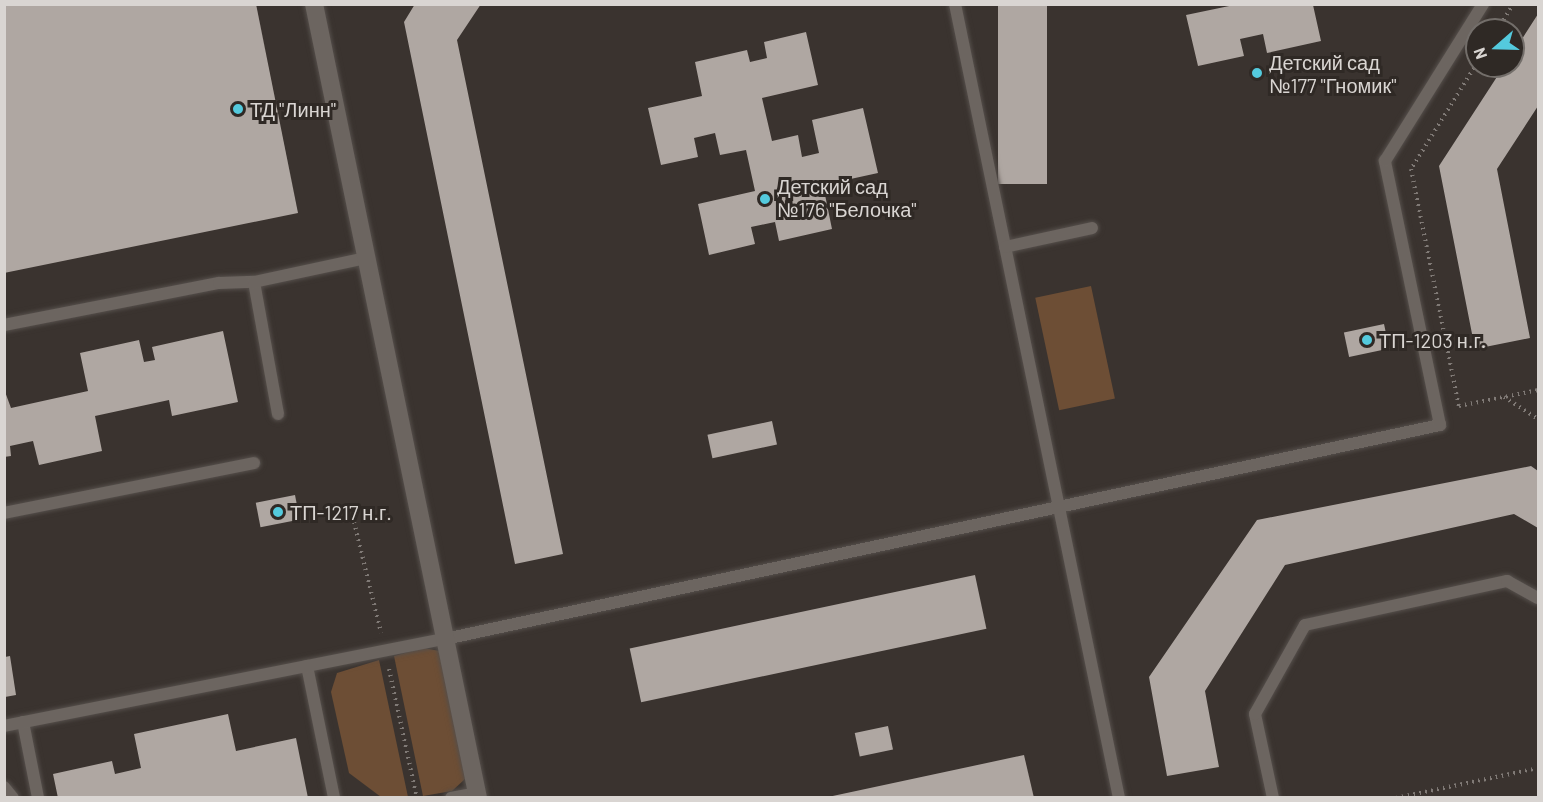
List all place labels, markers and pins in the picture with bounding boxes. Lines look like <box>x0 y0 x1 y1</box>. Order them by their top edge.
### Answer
place label: Детский сад №177 "Гномик" <box>1269 50 1396 97</box>
marker: Детский сад №177 "Гномик" <box>1250 66 1264 80</box>
place label: ТД "Линн" <box>250 97 336 121</box>
marker: ТД "Линн" <box>231 102 245 116</box>
place label: Детский сад №176 "Белочка" <box>777 175 917 222</box>
marker: Детский сад №176 "Белочка" <box>758 192 772 206</box>
place label: ТП-1203 н.г. <box>1379 328 1486 352</box>
marker: ТП-1203 н.г. <box>1360 333 1374 347</box>
place label: ТП-1217 н.г. <box>290 500 392 524</box>
marker: ТП-1217 н.г. <box>271 505 285 519</box>

